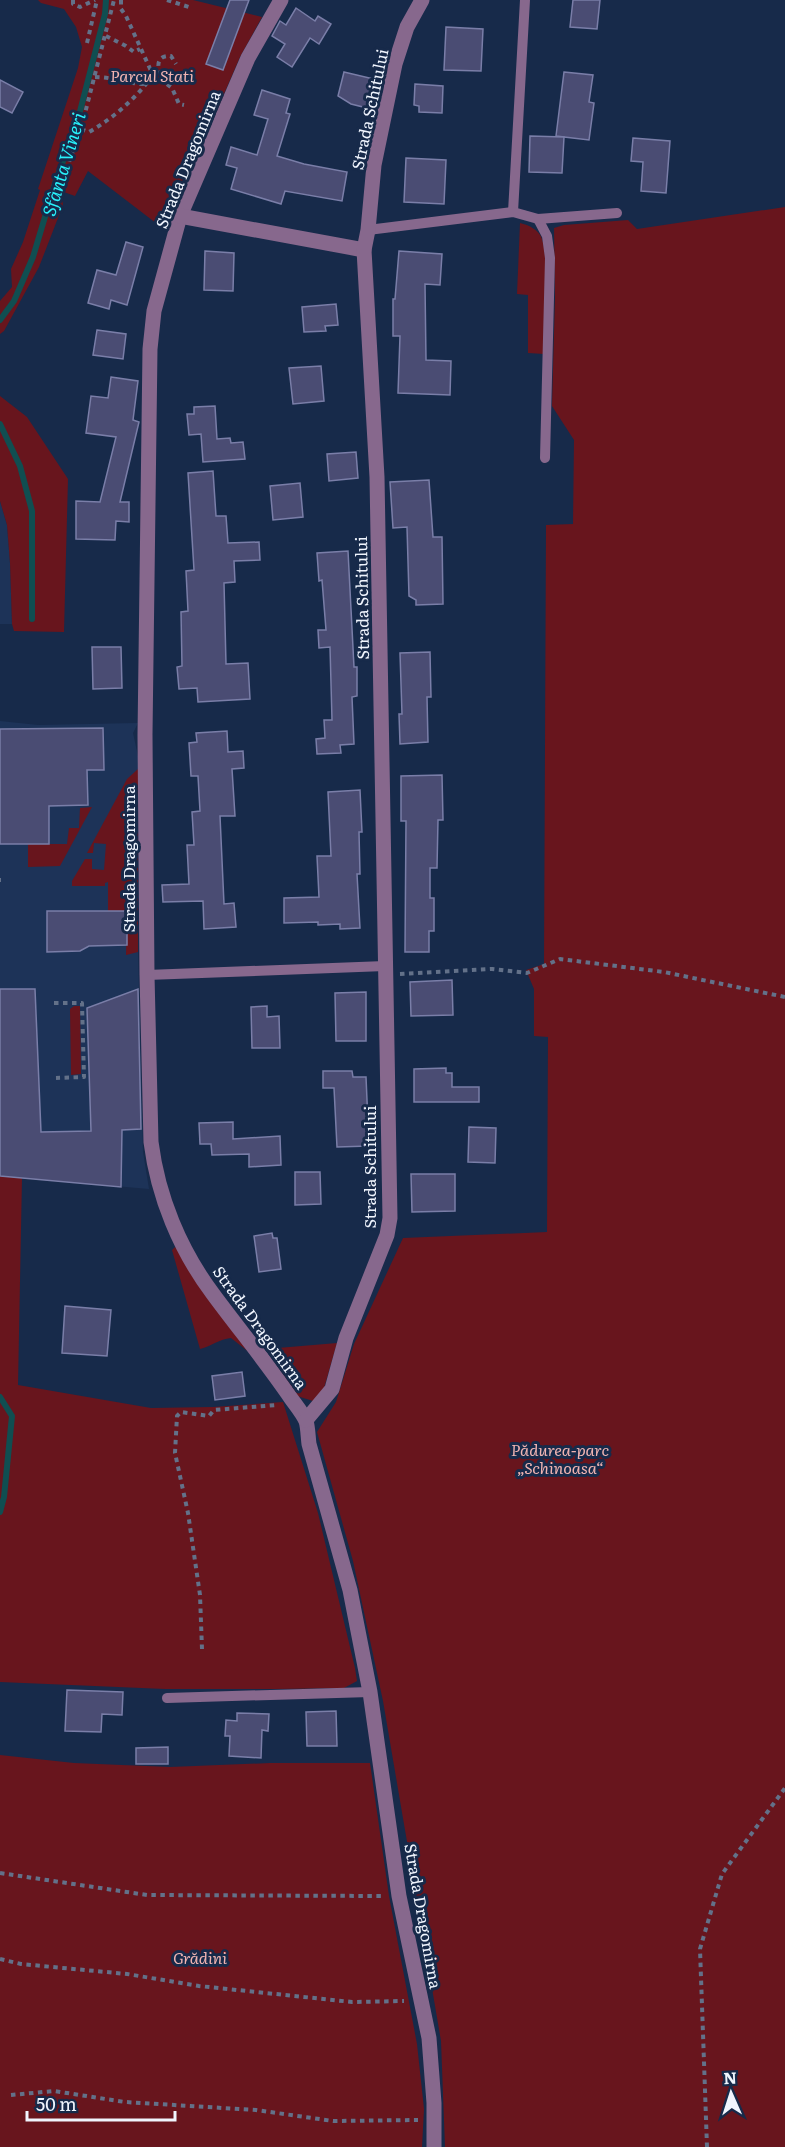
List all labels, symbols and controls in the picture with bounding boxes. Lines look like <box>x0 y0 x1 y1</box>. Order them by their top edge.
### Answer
street label: Strada Schitului <box>344 46 394 172</box>
park label: Parcul Stati <box>110 63 194 87</box>
street label: Strada Dragomirna <box>148 86 226 232</box>
water label: Sfânta Vineri <box>34 108 92 219</box>
street label: Strada Schitului <box>348 536 374 660</box>
street label: Strada Dragomirna <box>116 785 140 933</box>
street label: Strada Schitului <box>357 1105 381 1229</box>
street label: Strada Dragomirna <box>208 1260 314 1394</box>
park label: Pădurea-parc „Schinoasa“ <box>511 1437 609 1479</box>
street label: Strada Dragomirna <box>399 1841 449 1991</box>
park label: Grădini <box>173 1945 227 1969</box>
north arrow <box>701 2063 761 2123</box>
text: N <box>723 2065 738 2089</box>
scale bar <box>27 2084 176 2122</box>
text: 50 m <box>36 2090 77 2117</box>

